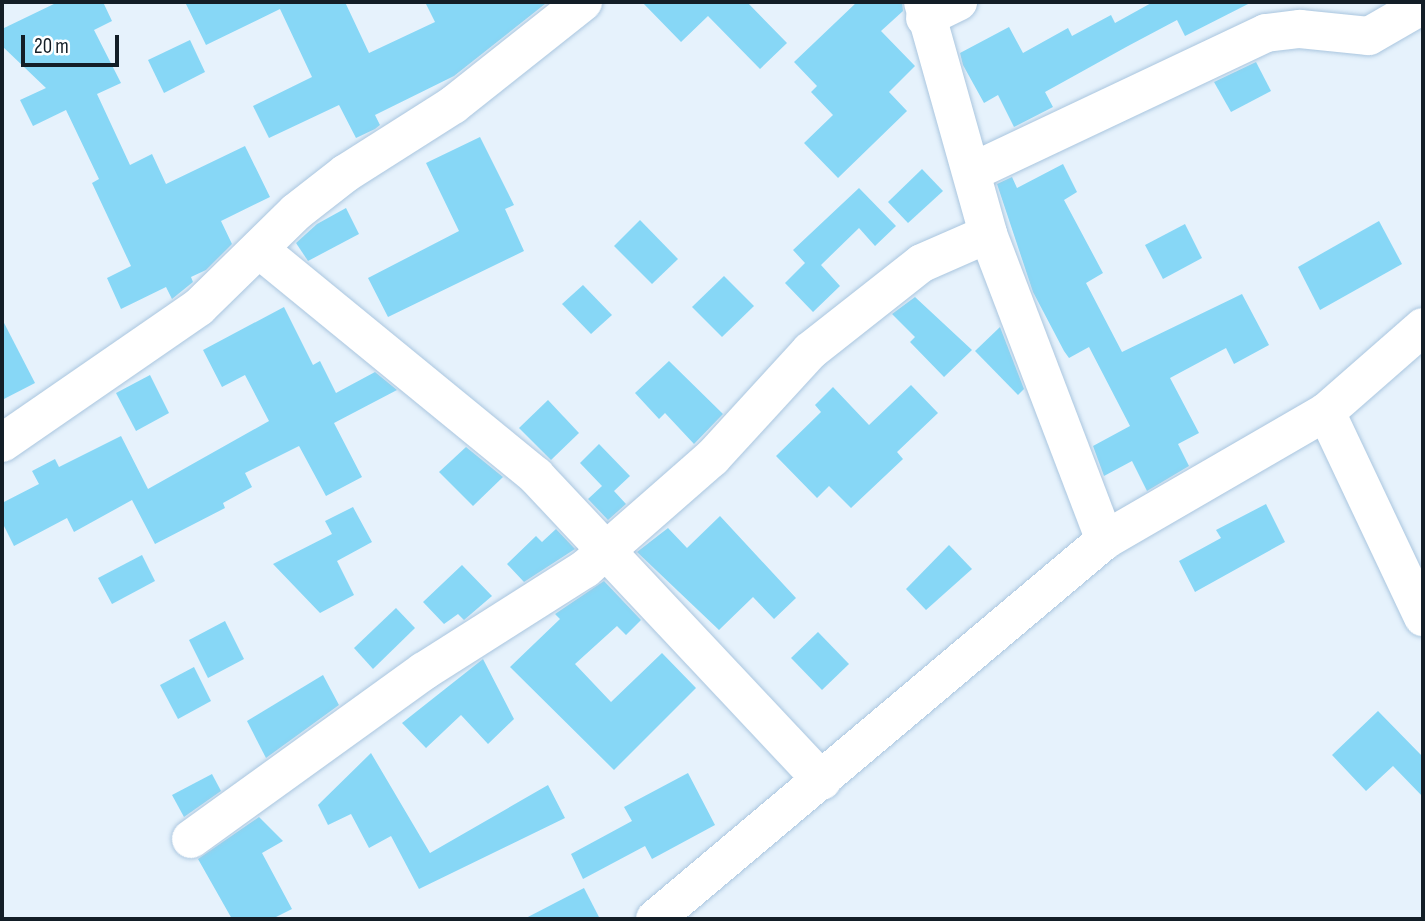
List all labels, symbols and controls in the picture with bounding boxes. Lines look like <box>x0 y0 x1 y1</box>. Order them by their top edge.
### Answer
scale bar <box>24 21 122 65</box>
text: 20 m <box>34 34 69 59</box>

